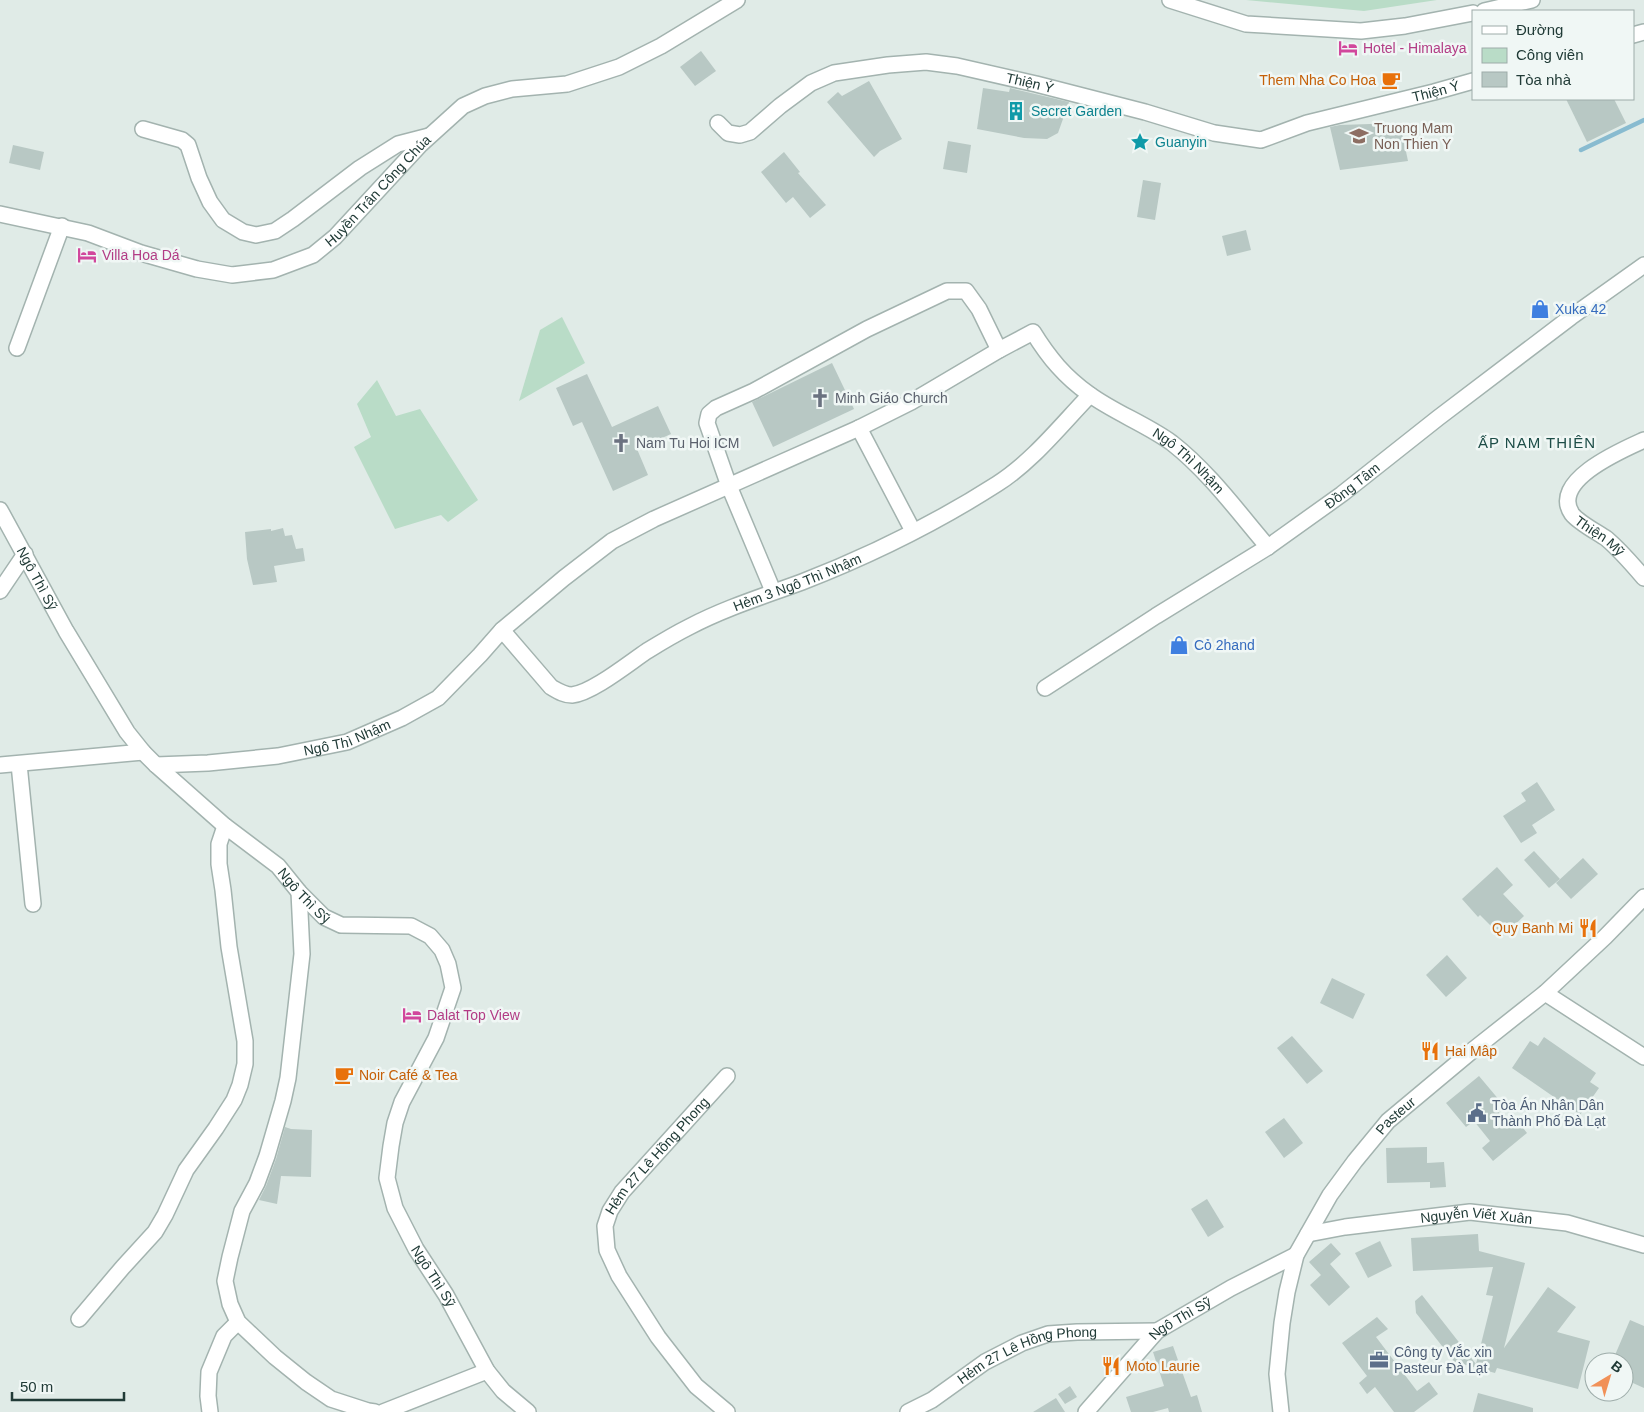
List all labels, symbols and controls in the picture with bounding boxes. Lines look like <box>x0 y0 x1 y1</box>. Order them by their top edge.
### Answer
legend <box>1472 10 1634 100</box>
text: Đường <box>1516 21 1563 38</box>
hotel icon: Hotel - Himalaya <box>1337 37 1359 59</box>
place label: Hotel - Himalaya <box>1363 40 1467 56</box>
text: Công viên <box>1516 46 1584 63</box>
street label: Thiện Ý <box>1005 69 1056 96</box>
cafe icon: Them Nha Co Hoa <box>1380 69 1402 91</box>
text: Tòa nhà <box>1516 71 1572 88</box>
place label: Them Nha Co Hoa <box>1259 72 1376 88</box>
street label: Thiện Ý <box>1411 77 1462 105</box>
building icon: Secret Garden <box>1005 100 1027 122</box>
place label: Secret Garden <box>1031 103 1122 119</box>
place label: Truong Mam Non Thien Y <box>1374 120 1453 152</box>
school or university icon: Truong Mam Non Thien Y <box>1348 125 1370 147</box>
street label: Huyền Trân Công Chúa <box>322 131 434 250</box>
place icon: Guanyin <box>1129 131 1151 153</box>
place label: Guanyin <box>1155 134 1207 150</box>
hotel icon: Villa Hoa Dá <box>76 244 98 266</box>
place label: Villa Hoa Dá <box>102 247 180 263</box>
shop icon: Xuka 42 <box>1529 298 1551 320</box>
place label: Xuka 42 <box>1555 301 1607 317</box>
church icon: Minh Giáo Church <box>809 387 831 409</box>
place label: Minh Giáo Church <box>835 390 948 406</box>
street label: Ngô Thì Nhậm <box>1150 424 1228 497</box>
church icon: Nam Tu Hoi ICM <box>610 432 632 454</box>
district label: ẤP NAM THIÊN <box>1478 434 1596 451</box>
place label: Nam Tu Hoi ICM <box>636 435 739 451</box>
street label: Đồng Tâm <box>1322 459 1383 512</box>
street label: Thiện Mỹ <box>1572 512 1628 559</box>
street label: Ngô Thì Sỹ <box>14 544 61 613</box>
street label: Hẻm 3 Ngô Thì Nhậm <box>731 550 864 614</box>
shop icon: Cỏ 2hand <box>1168 634 1190 656</box>
place label: Cỏ 2hand <box>1194 637 1255 653</box>
street label: Ngô Thì Nhậm <box>302 716 393 759</box>
street label: Ngô Thì Sỹ <box>275 865 333 927</box>
restaurant icon: Quy Banh Mi <box>1577 917 1599 939</box>
place label: Quy Banh Mi <box>1492 920 1573 936</box>
hotel icon: Dalat Top View <box>401 1004 423 1026</box>
place label: Dalat Top View <box>427 1007 521 1023</box>
restaurant icon: Hai Mâp <box>1419 1040 1441 1062</box>
place label: Hai Mâp <box>1445 1043 1497 1059</box>
cafe icon: Noir Café & Tea <box>333 1064 355 1086</box>
place label: Noir Café & Tea <box>359 1067 458 1083</box>
street label: Pasteur <box>1372 1093 1419 1138</box>
street label: Hẻm 27 Lê Hồng Phong <box>602 1094 712 1217</box>
place label: Tòa Án Nhân Dân Thành Phố Đà Lạt <box>1492 1097 1606 1129</box>
public building icon: Tòa Án Nhân Dân Thành Phố Đà Lạt <box>1466 1102 1488 1124</box>
street label: Nguyễn Viết Xuân <box>1419 1204 1533 1227</box>
street label: Ngô Thì Sỹ <box>408 1242 459 1310</box>
street label: Ngô Thì Sỹ <box>1145 1293 1214 1343</box>
street label: Hẻm 27 Lê Hồng Phong <box>954 1324 1097 1387</box>
place label: Công ty Vắc xin Pasteur Đà Lạt <box>1394 1344 1492 1376</box>
office icon: Công ty Vắc xin Pasteur Đà Lạt <box>1368 1349 1390 1371</box>
north arrow <box>1584 1352 1634 1402</box>
restaurant icon: Moto Laurie <box>1100 1355 1122 1377</box>
text: B <box>1608 1357 1626 1376</box>
place label: Moto Laurie <box>1126 1358 1200 1374</box>
scale bar <box>12 1370 125 1402</box>
text: 50 m <box>20 1378 53 1395</box>

